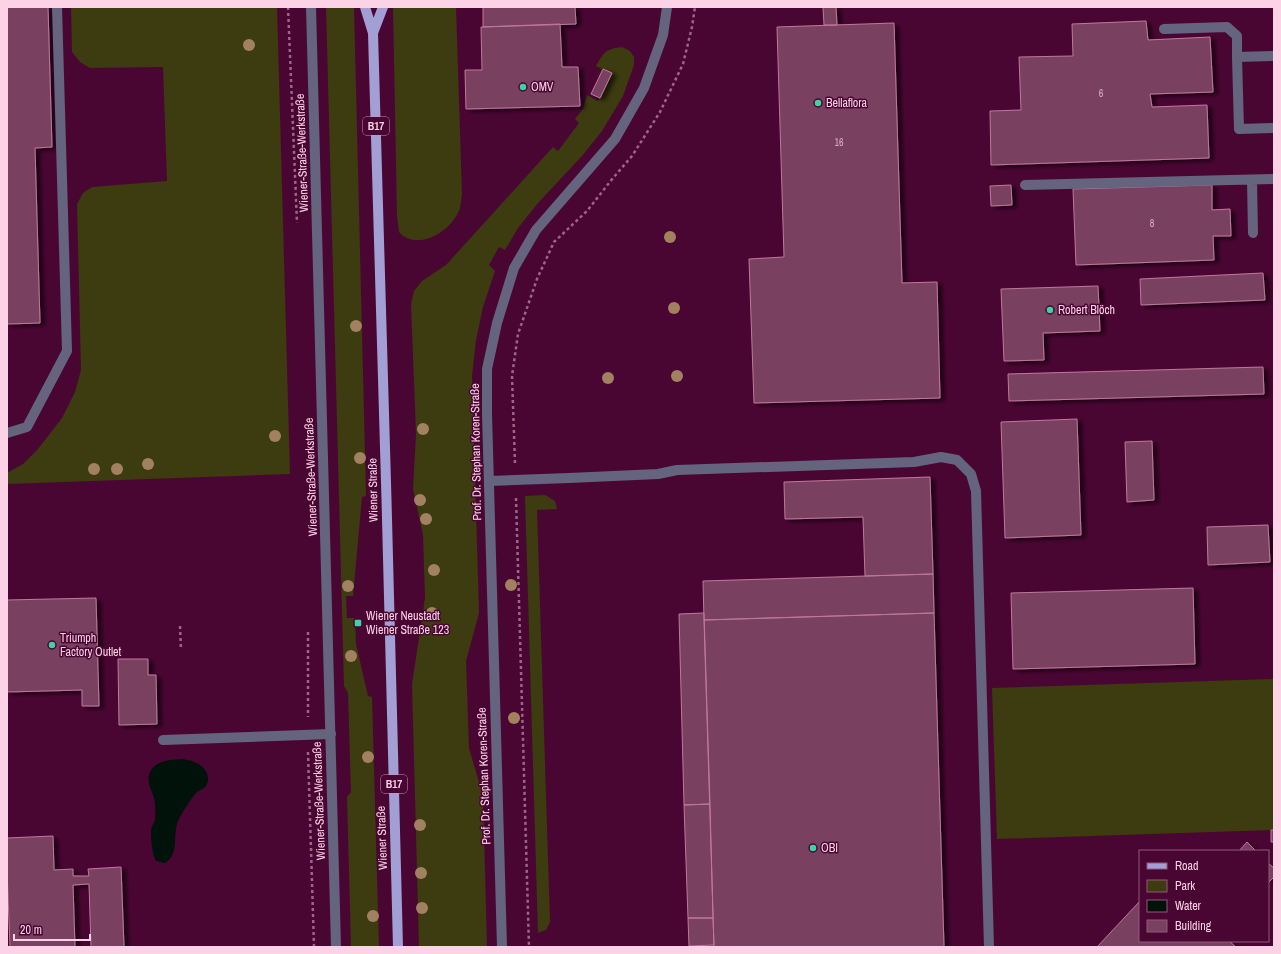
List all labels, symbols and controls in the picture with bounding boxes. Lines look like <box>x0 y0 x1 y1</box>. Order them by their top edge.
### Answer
place label: OMV <box>531 79 554 95</box>
marker: OMV <box>518 82 528 92</box>
house number: 6 <box>1099 87 1104 100</box>
street label: Wiener-Straße-Werkstraße <box>292 94 312 212</box>
place label: Bellaflora <box>826 95 868 111</box>
marker: Bellaflora <box>813 98 823 108</box>
road number: B17 <box>363 117 389 135</box>
house number: 16 <box>834 136 844 149</box>
house number: 8 <box>1150 217 1155 230</box>
place label: Robert Blöch <box>1058 302 1115 318</box>
marker: Robert Blöch <box>1045 305 1055 315</box>
street label: Prof. Dr. Stephan Koren-Straße <box>467 383 485 521</box>
street label: Wiener-Straße-Werkstraße <box>301 418 321 536</box>
street label: Wiener Straße <box>364 458 382 522</box>
place label: Wiener Neustadt Wiener Straße 123 <box>366 608 449 638</box>
marker: Wiener Neustadt Wiener Straße 123 <box>353 618 363 628</box>
place label: Triumph Factory Outlet <box>60 630 122 660</box>
marker: Triumph Factory Outlet <box>47 640 57 650</box>
street label: Prof. Dr. Stephan Koren-Straße <box>474 707 494 845</box>
street label: Wiener-Straße-Werkstraße <box>309 742 329 860</box>
road number: B17 <box>381 775 407 793</box>
street label: Wiener Straße <box>373 806 391 870</box>
place label: OBI <box>821 840 838 856</box>
marker: OBI <box>808 843 818 853</box>
legend <box>1139 850 1269 942</box>
text: Road <box>1175 858 1199 874</box>
text: Park <box>1175 878 1195 894</box>
text: Water <box>1175 898 1202 914</box>
scale bar <box>14 916 90 942</box>
text: Building <box>1175 918 1212 934</box>
text: 20 m <box>20 922 42 938</box>

